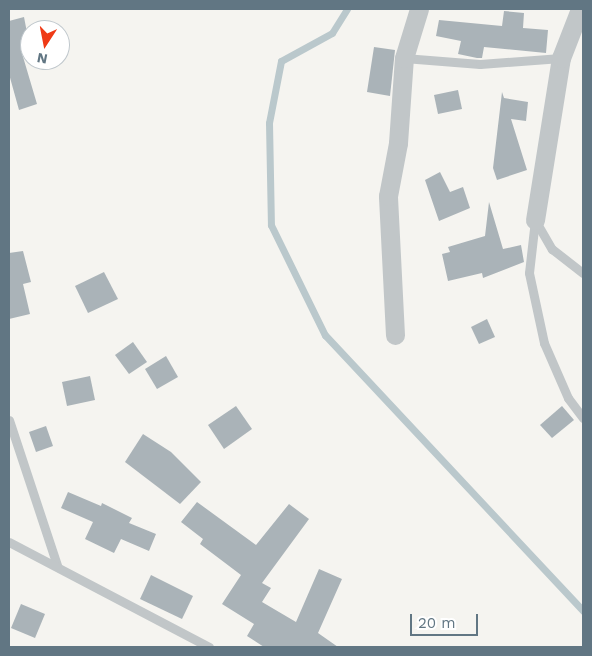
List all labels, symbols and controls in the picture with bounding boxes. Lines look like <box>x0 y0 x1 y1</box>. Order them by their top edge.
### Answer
north arrow <box>20 20 70 70</box>
text: N <box>36 50 49 68</box>
scale bar <box>412 604 480 636</box>
text: 20 m <box>418 614 456 632</box>

